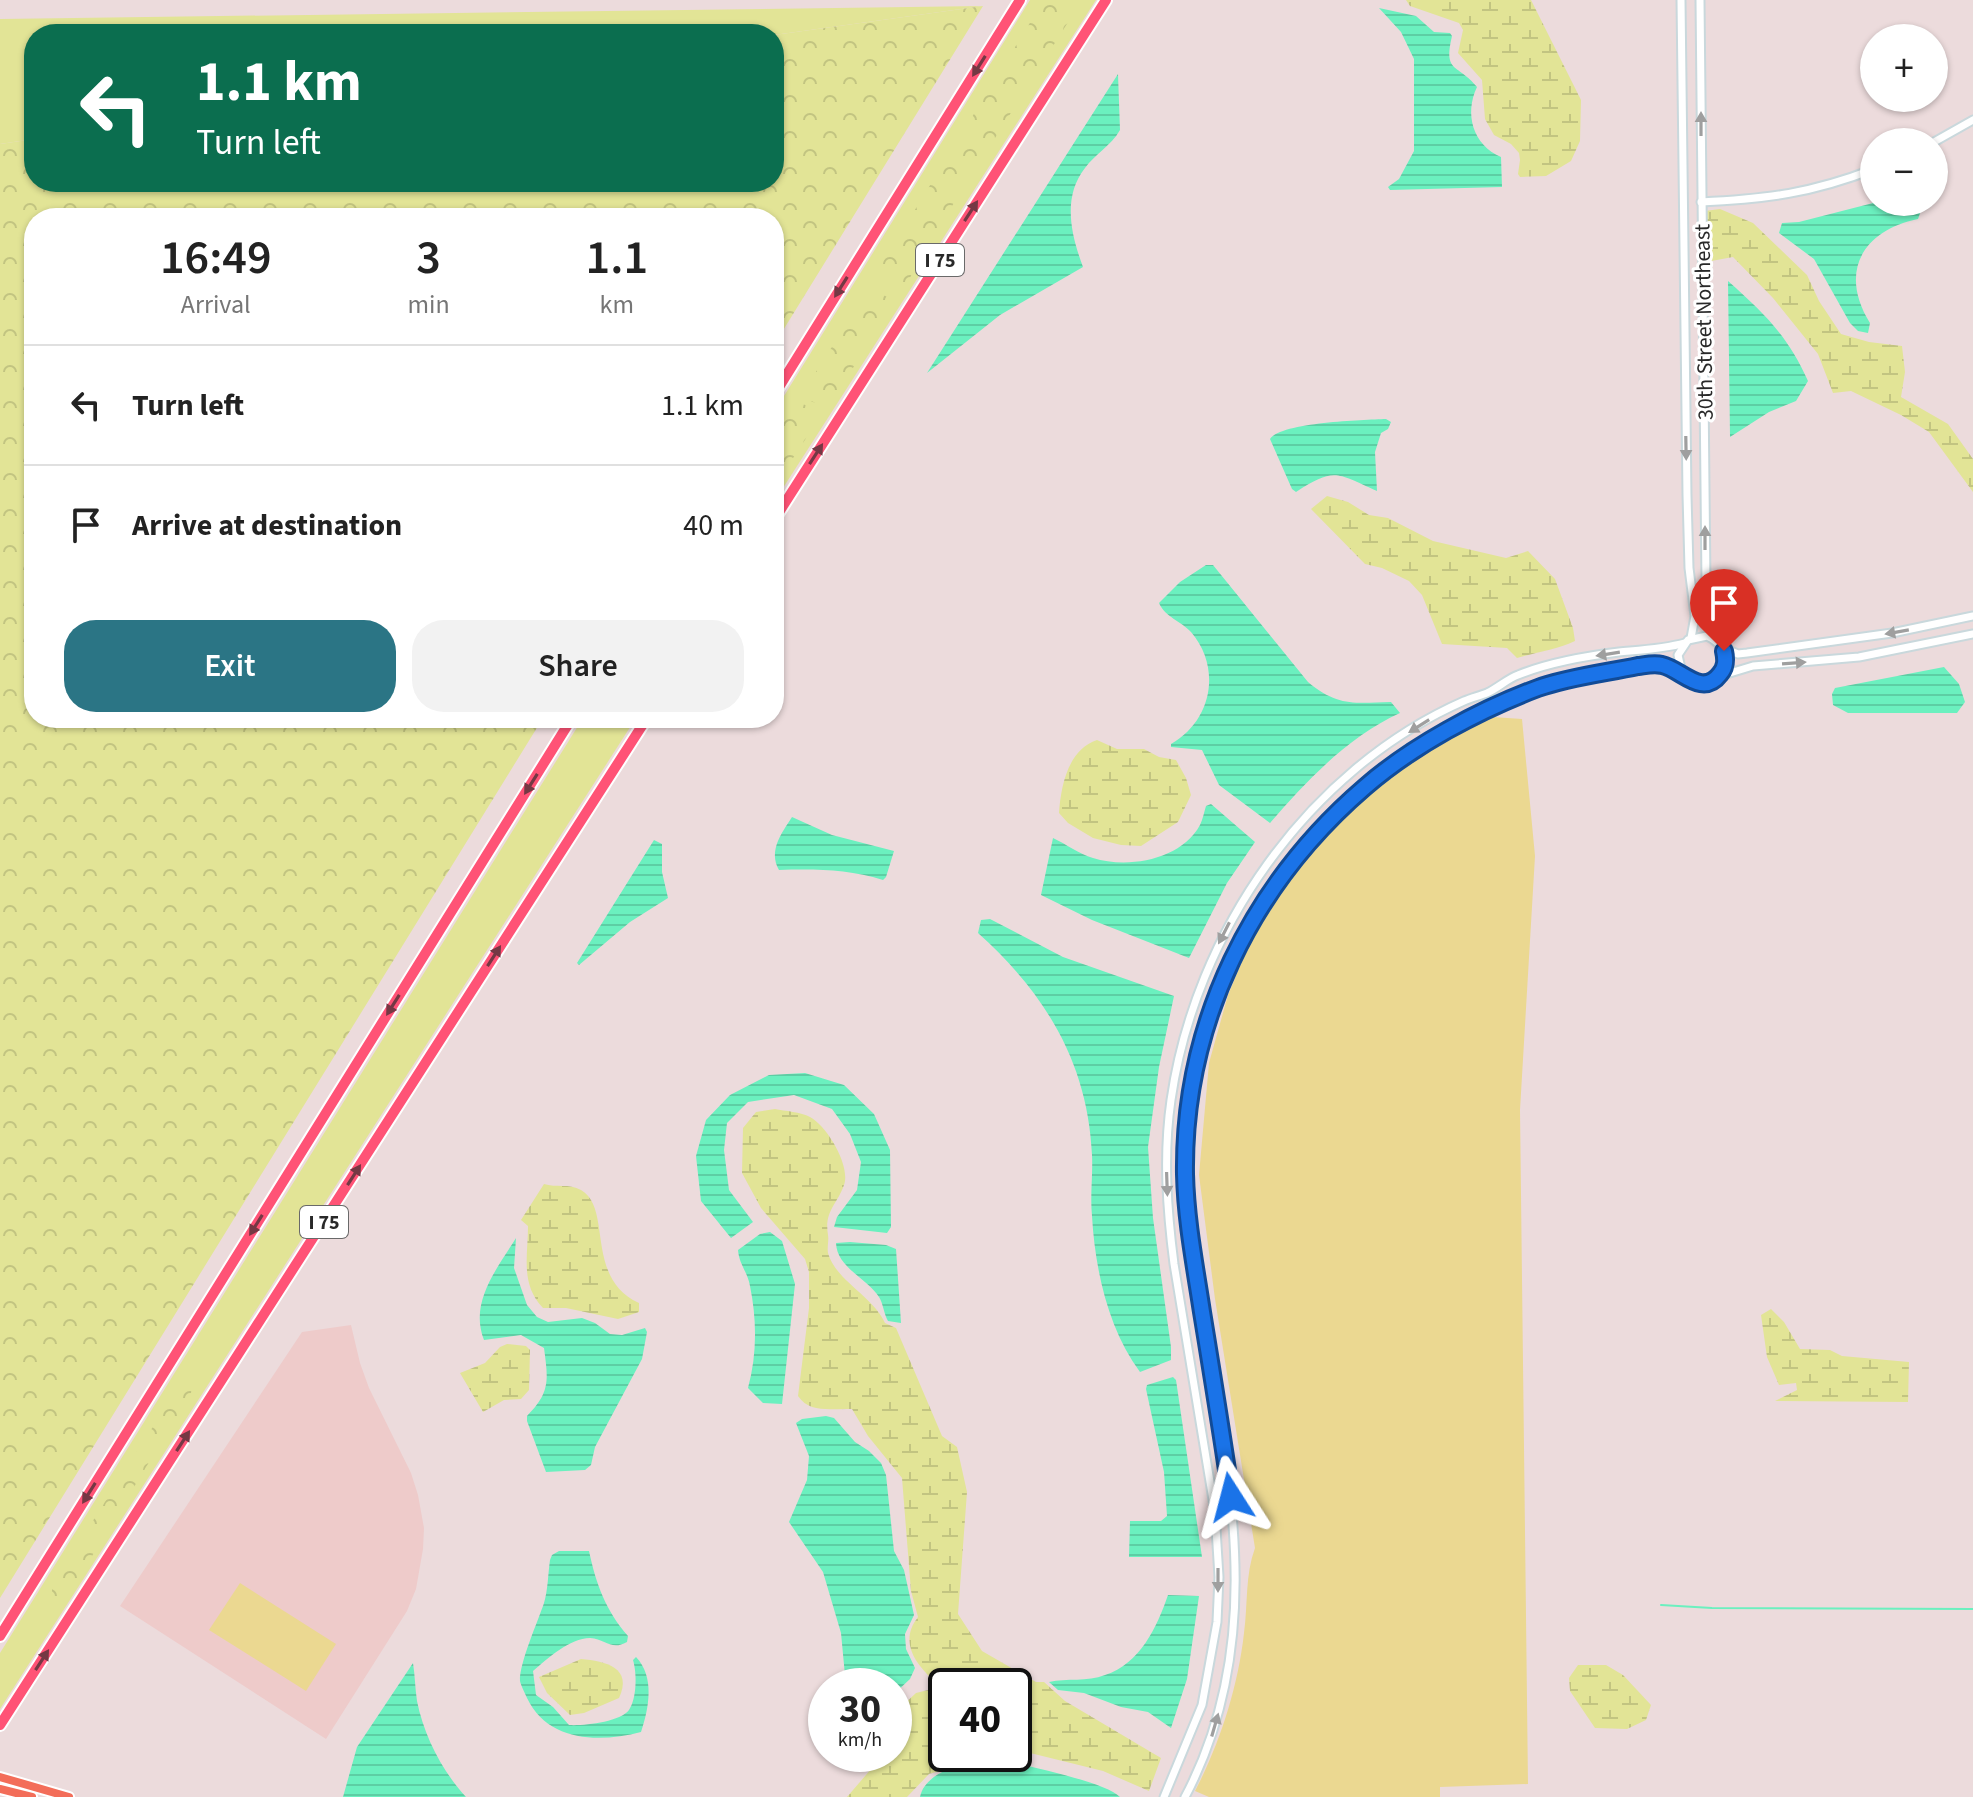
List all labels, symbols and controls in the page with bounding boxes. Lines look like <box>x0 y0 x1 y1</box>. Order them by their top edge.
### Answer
map controls <box>1860 24 1948 216</box>
button: + <box>1860 24 1948 112</box>
text: 1.1 km <box>196 43 362 122</box>
one-way arrow <box>972 55 986 77</box>
icon: left <box>64 56 168 160</box>
one-way arrow <box>1695 111 1707 136</box>
text: Turn left <box>196 117 321 168</box>
button: − <box>1860 128 1948 216</box>
one-way arrow <box>964 201 979 222</box>
street label: 30th Street Northeast <box>1686 223 1722 420</box>
text: 16:49 <box>160 224 272 292</box>
text: 3 <box>416 224 441 292</box>
text: 1.1 <box>586 224 648 292</box>
road number: I 75 <box>916 244 964 276</box>
one-way arrow <box>835 276 849 298</box>
text: Arrival <box>181 286 251 323</box>
text: min <box>408 286 450 323</box>
text: km <box>600 286 634 323</box>
icon: left <box>64 383 108 427</box>
text: Turn left <box>132 384 244 427</box>
text: 1.1 km <box>661 384 744 427</box>
one-way arrow <box>1680 436 1692 461</box>
one-way arrow <box>808 443 823 465</box>
icon: arrive <box>64 503 108 547</box>
text: Arrive at destination <box>132 504 402 547</box>
text: 40 m <box>683 504 744 547</box>
one-way arrow <box>1699 525 1712 550</box>
pin <box>1690 569 1758 651</box>
icon: arrive <box>1702 581 1746 625</box>
button: Exit <box>64 620 396 712</box>
button: Share <box>412 620 744 712</box>
one-way arrow <box>1884 626 1909 638</box>
one-way arrow <box>1595 648 1620 661</box>
one-way arrow <box>1782 656 1807 669</box>
one-way arrow <box>1408 719 1430 733</box>
one-way arrow <box>524 773 538 795</box>
one-way arrow <box>1218 922 1231 945</box>
one-way arrow <box>487 946 502 967</box>
one-way arrow <box>387 994 401 1016</box>
one-way arrow <box>346 1164 360 1186</box>
one-way arrow <box>1160 1172 1173 1197</box>
road number: I 75 <box>300 1206 348 1238</box>
one-way arrow <box>248 1215 263 1236</box>
one-way arrow <box>175 1430 189 1452</box>
position arrow <box>1189 1455 1273 1539</box>
one-way arrow <box>81 1483 96 1504</box>
one-way arrow <box>1212 1568 1224 1593</box>
one-way arrow <box>35 1649 50 1670</box>
speed limit sign: 40 <box>928 1668 1032 1772</box>
text: 30 <box>839 1681 881 1738</box>
one-way arrow <box>1209 1713 1222 1737</box>
text: km/h <box>838 1726 882 1754</box>

